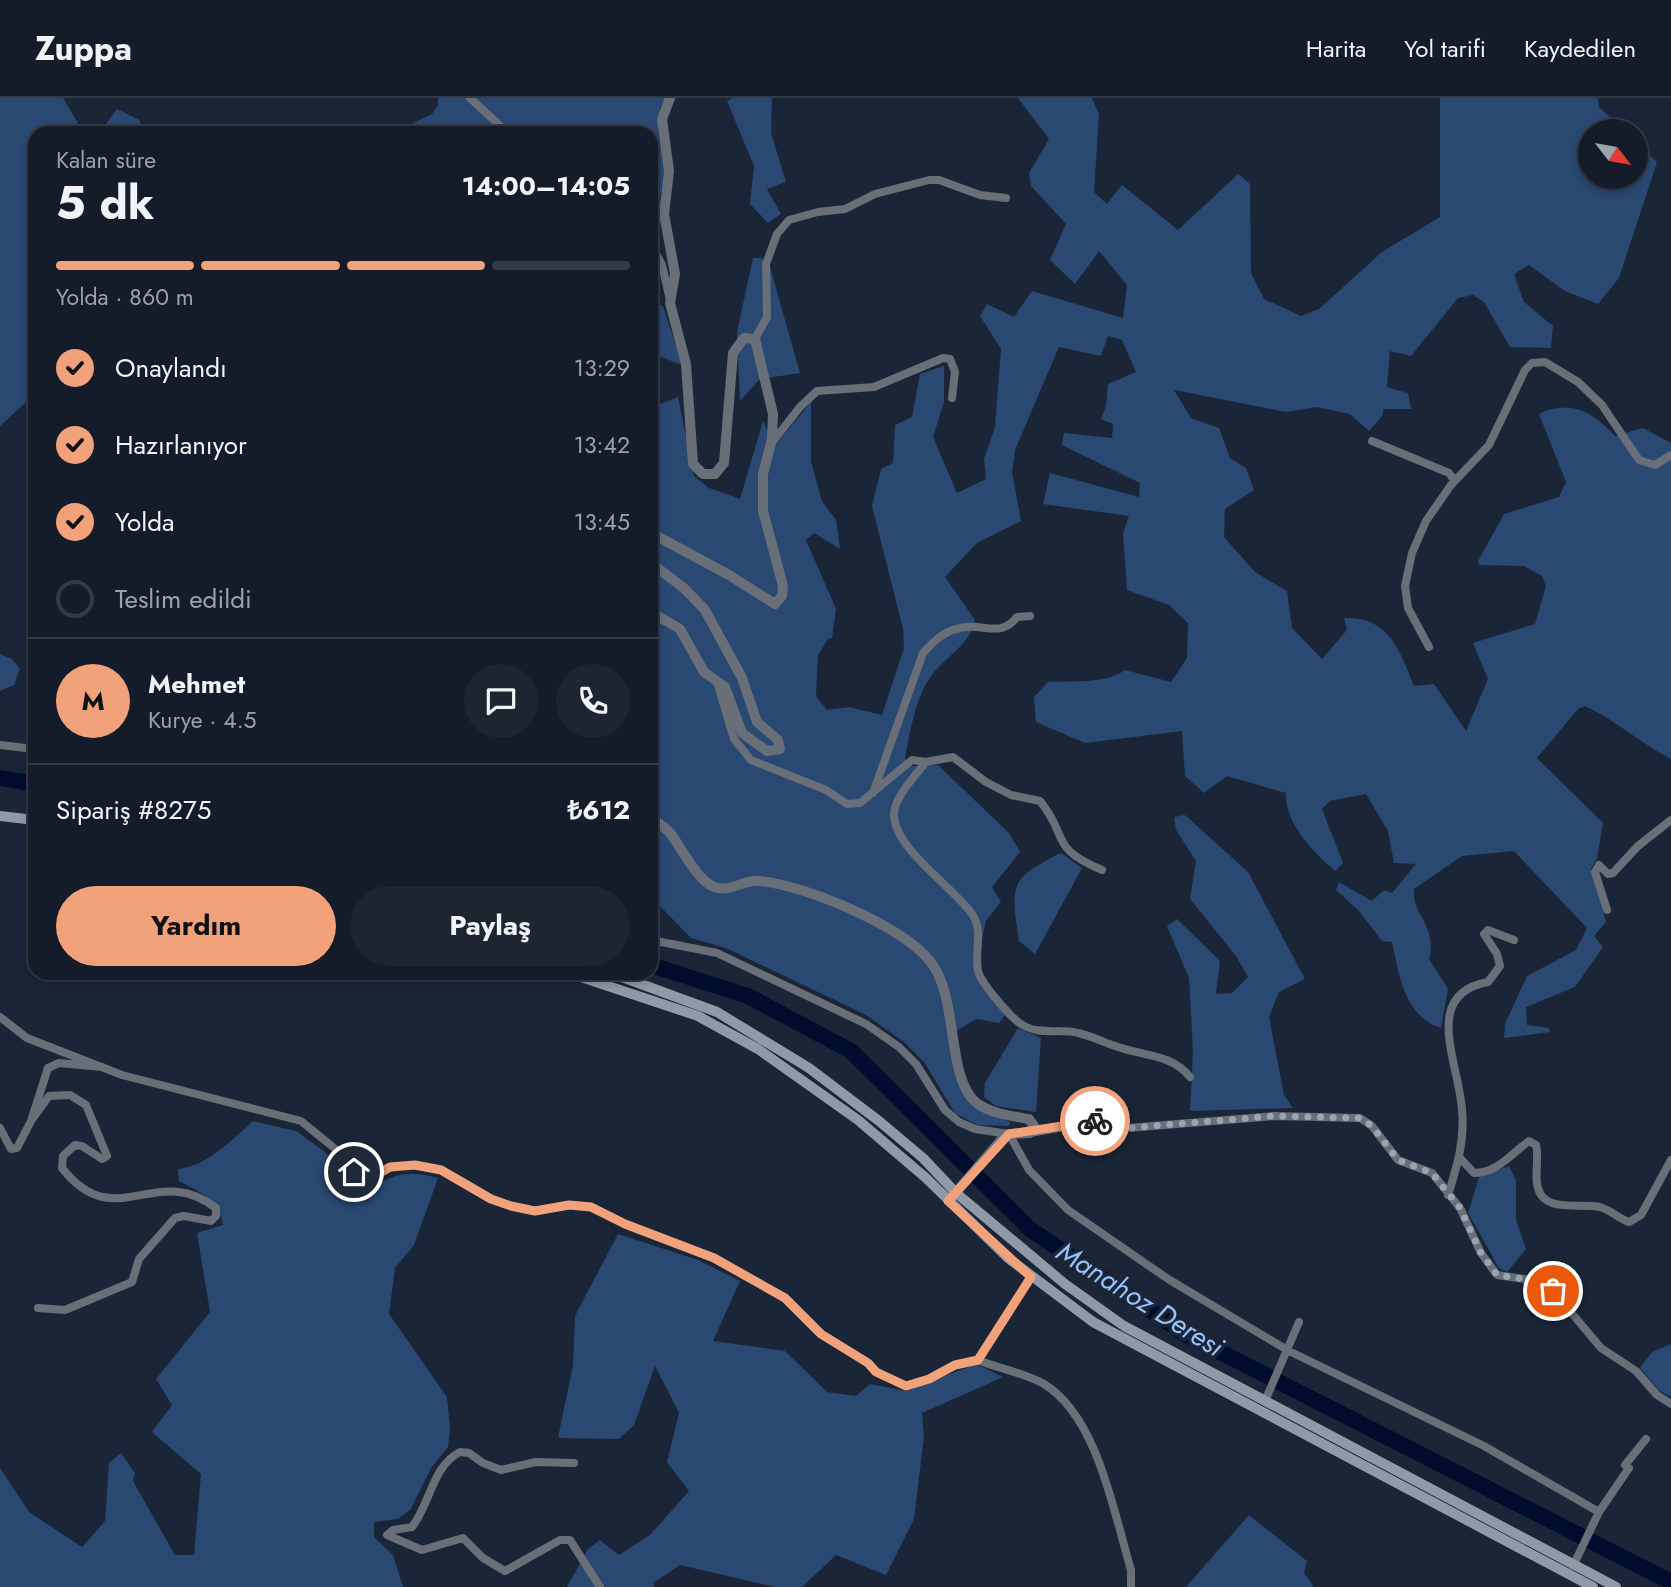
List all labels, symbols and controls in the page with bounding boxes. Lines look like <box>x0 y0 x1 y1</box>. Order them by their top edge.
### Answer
text: Zuppa <box>35 25 132 72</box>
text: Harita <box>1306 31 1366 66</box>
text: Yol tarifi <box>1404 31 1486 66</box>
text: Kaydedilen <box>1524 31 1636 66</box>
north arrow <box>1578 119 1648 189</box>
map controls <box>1578 119 1648 189</box>
text: Kalan süre <box>56 143 156 177</box>
text: 14:00–14:05 <box>462 167 630 205</box>
text: 5 dk <box>56 170 154 236</box>
text: Yolda · 860 m <box>56 280 194 314</box>
icon: check <box>56 349 94 387</box>
text: Onaylandı <box>115 349 227 387</box>
text: 13:29 <box>574 351 630 385</box>
icon: check <box>56 426 94 464</box>
text: Hazırlanıyor <box>115 426 247 464</box>
text: 13:42 <box>574 428 630 462</box>
icon: check <box>56 503 94 541</box>
text: Yolda <box>115 503 175 541</box>
text: 13:45 <box>574 505 630 539</box>
text: Teslim edildi <box>115 580 252 618</box>
button: chat <box>464 664 538 738</box>
button: phone <box>556 664 630 738</box>
text: Mehmet <box>148 665 245 703</box>
text: M <box>81 682 105 720</box>
text: Kurye · 4.5 <box>148 703 257 737</box>
text: Sipariş #8275 <box>56 791 211 829</box>
text: ₺612 <box>567 791 630 829</box>
button: Yardım <box>56 886 336 966</box>
button: Paylaş <box>350 886 630 966</box>
courier <box>1060 1086 1130 1156</box>
icon: bike <box>1076 1102 1114 1140</box>
pin <box>324 1142 384 1202</box>
icon: home <box>335 1153 373 1191</box>
water label: Manahoz Deresi <box>1048 1231 1232 1367</box>
pin <box>1523 1261 1583 1321</box>
icon: bag <box>1534 1272 1572 1310</box>

